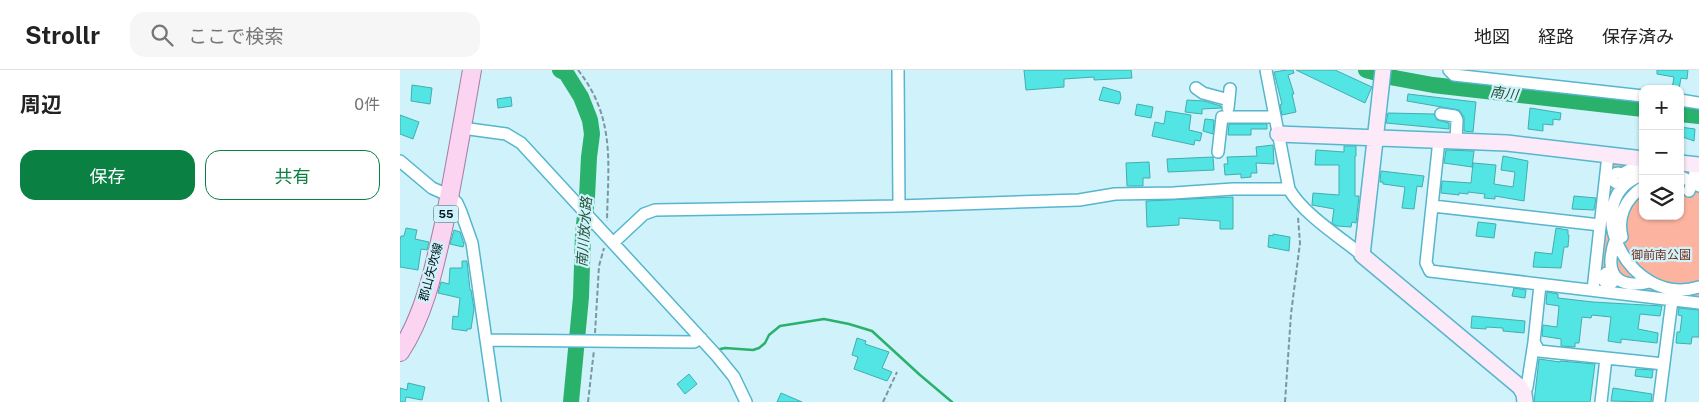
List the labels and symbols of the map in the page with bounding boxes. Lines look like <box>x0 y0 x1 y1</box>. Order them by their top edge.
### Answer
water label: 南川 <box>1489 83 1521 103</box>
water label: 南川放水路 <box>574 196 594 267</box>
road number: 55 <box>434 206 458 222</box>
street label: 郡山矢吹線 <box>416 241 446 303</box>
park label: 御前南公園 <box>1631 248 1691 262</box>

